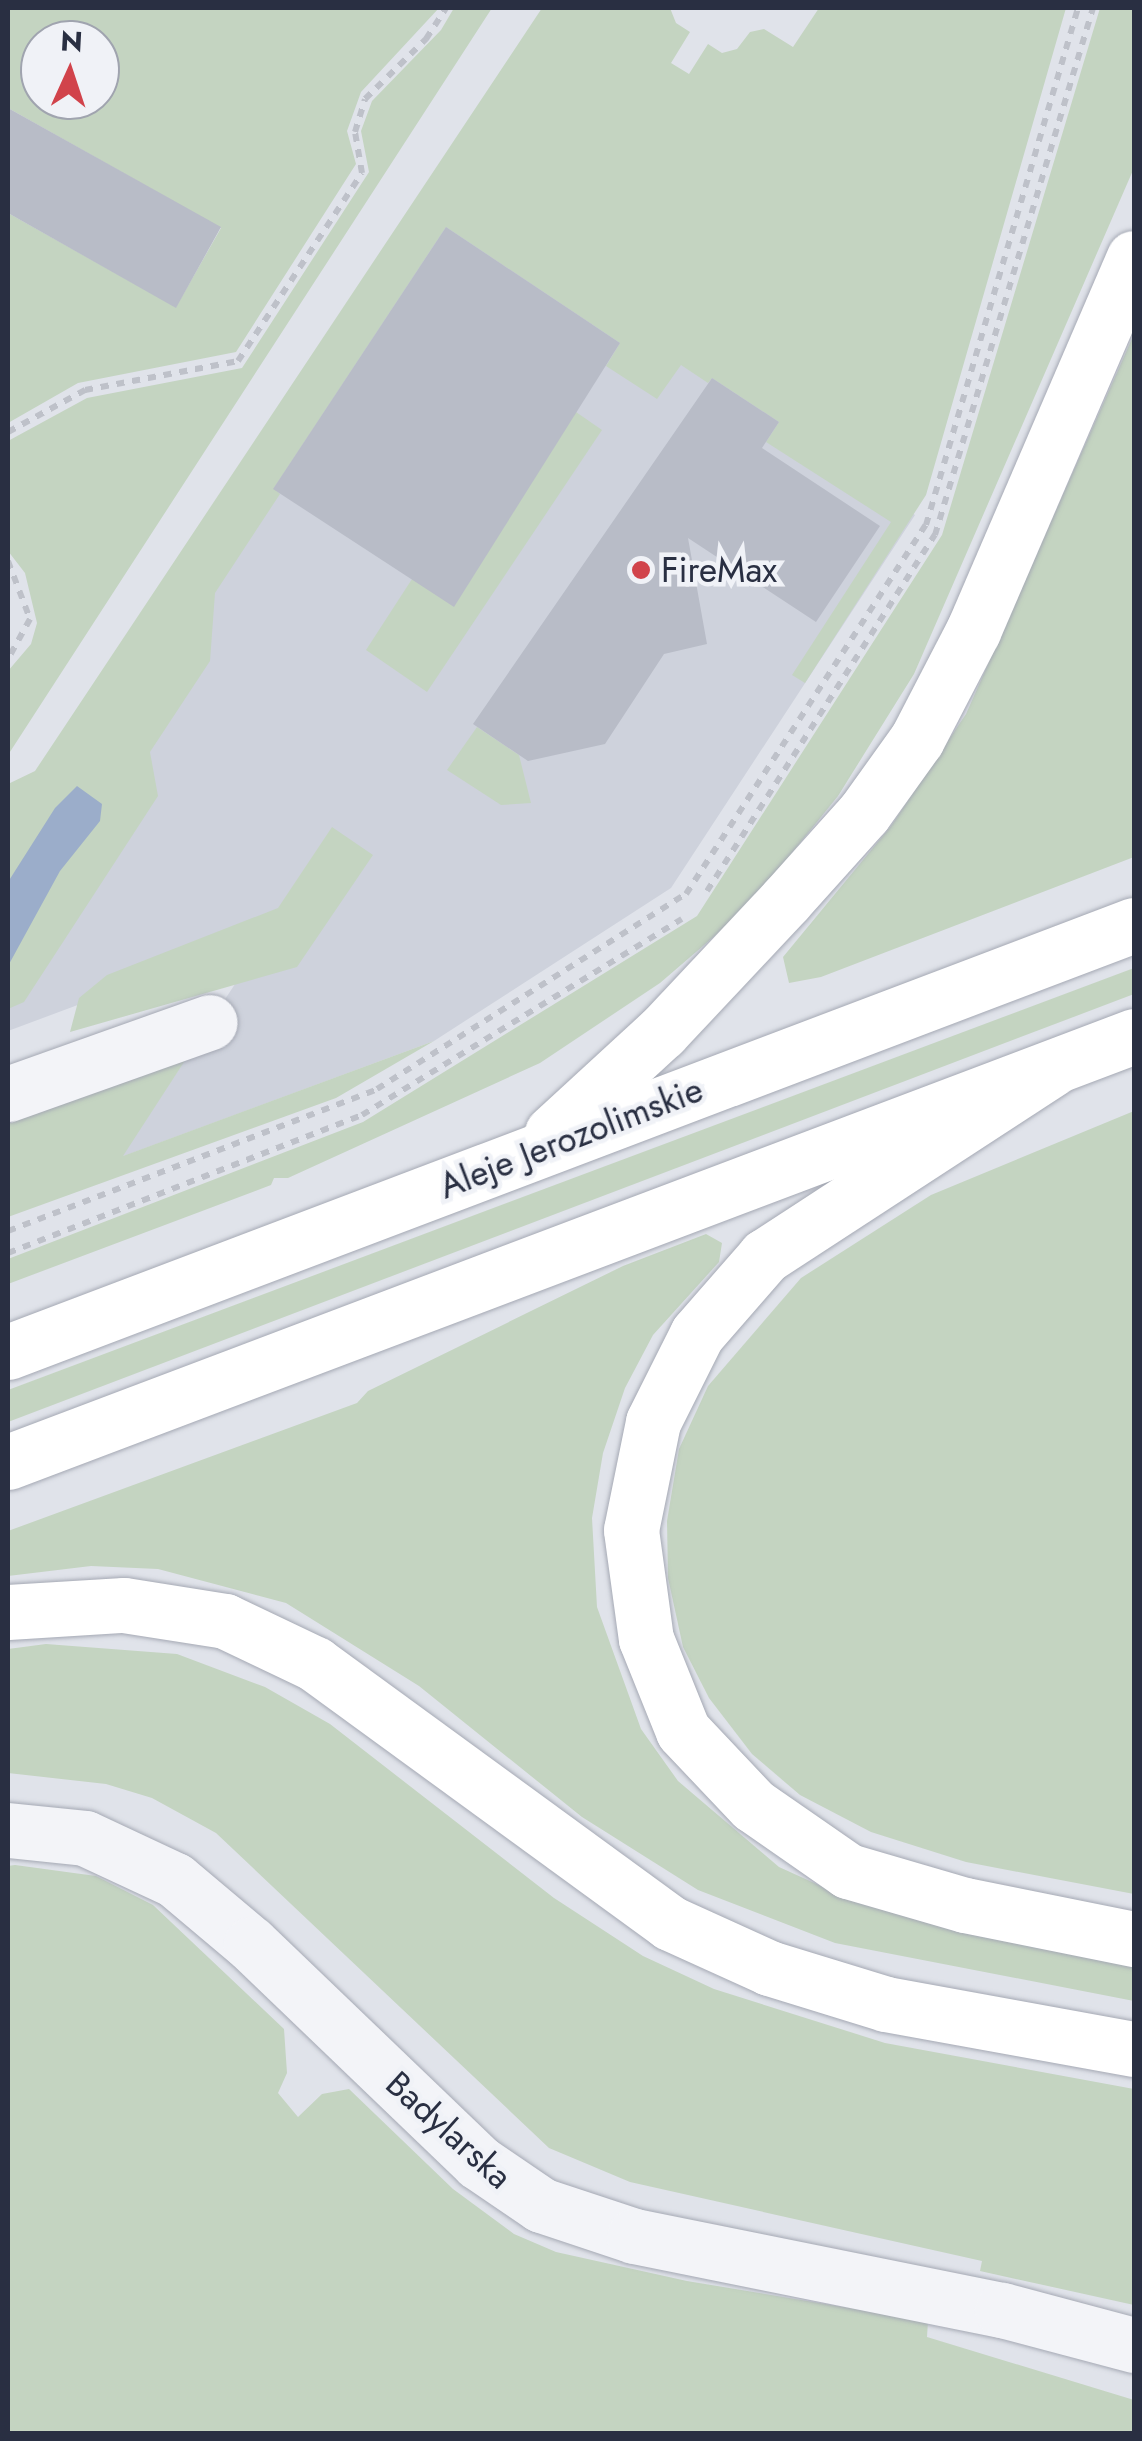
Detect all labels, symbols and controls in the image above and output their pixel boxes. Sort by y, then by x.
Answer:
north arrow [20,20,120,120]
text: N [59,20,84,63]
place label: FireMax [661,549,777,591]
marker: FireMax [630,559,652,581]
street label: Aleje Jerozolimskie [433,1068,709,1208]
street label: Badylarska [377,2063,521,2197]

